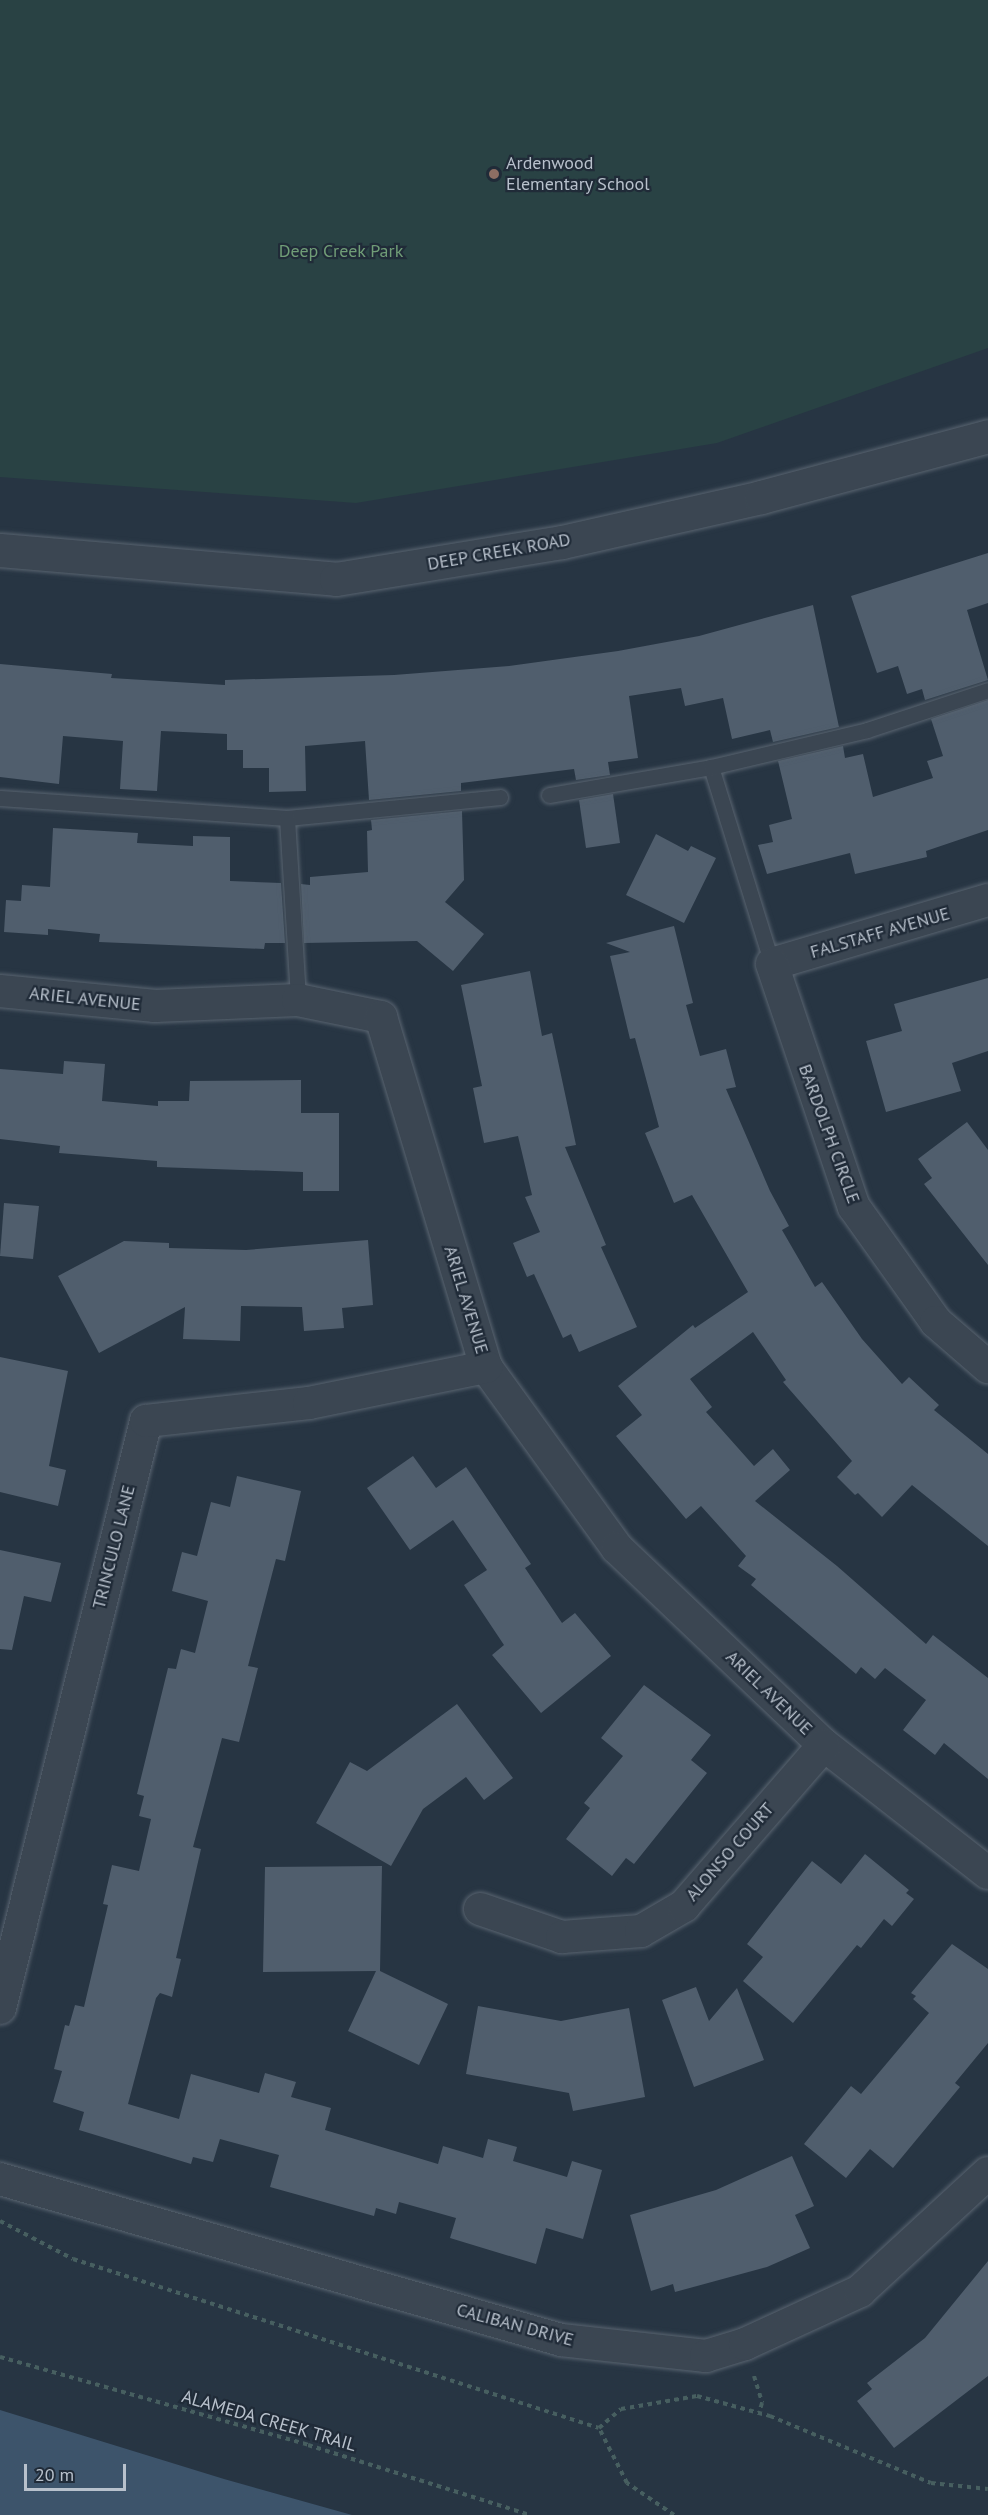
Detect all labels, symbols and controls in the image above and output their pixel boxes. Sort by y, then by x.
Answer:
place label: Ardenwood Elementary School [506,153,650,195]
marker: Ardenwood Elementary School [487,167,501,181]
park label: Deep Creek Park [278,240,404,262]
street label: DEEP CREEK ROAD [425,529,573,575]
street label: FALSTAFF AVENUE [808,903,952,963]
street label: ARIEL AVENUE [28,982,142,1016]
street label: BARDOLPH CIRCLE [794,1061,864,1207]
street label: ARIEL AVENUE [439,1243,493,1357]
street label: TRINCULO LANE [88,1483,140,1611]
street label: ARIEL AVENUE [721,1646,817,1740]
street label: ALONSO COURT [681,1798,779,1906]
street label: CALIBAN DRIVE [454,2299,576,2351]
street label: ALAMEDA CREEK TRAIL [178,2385,360,2457]
scale bar [27,2452,129,2490]
text: 20 m [35,2463,74,2486]

